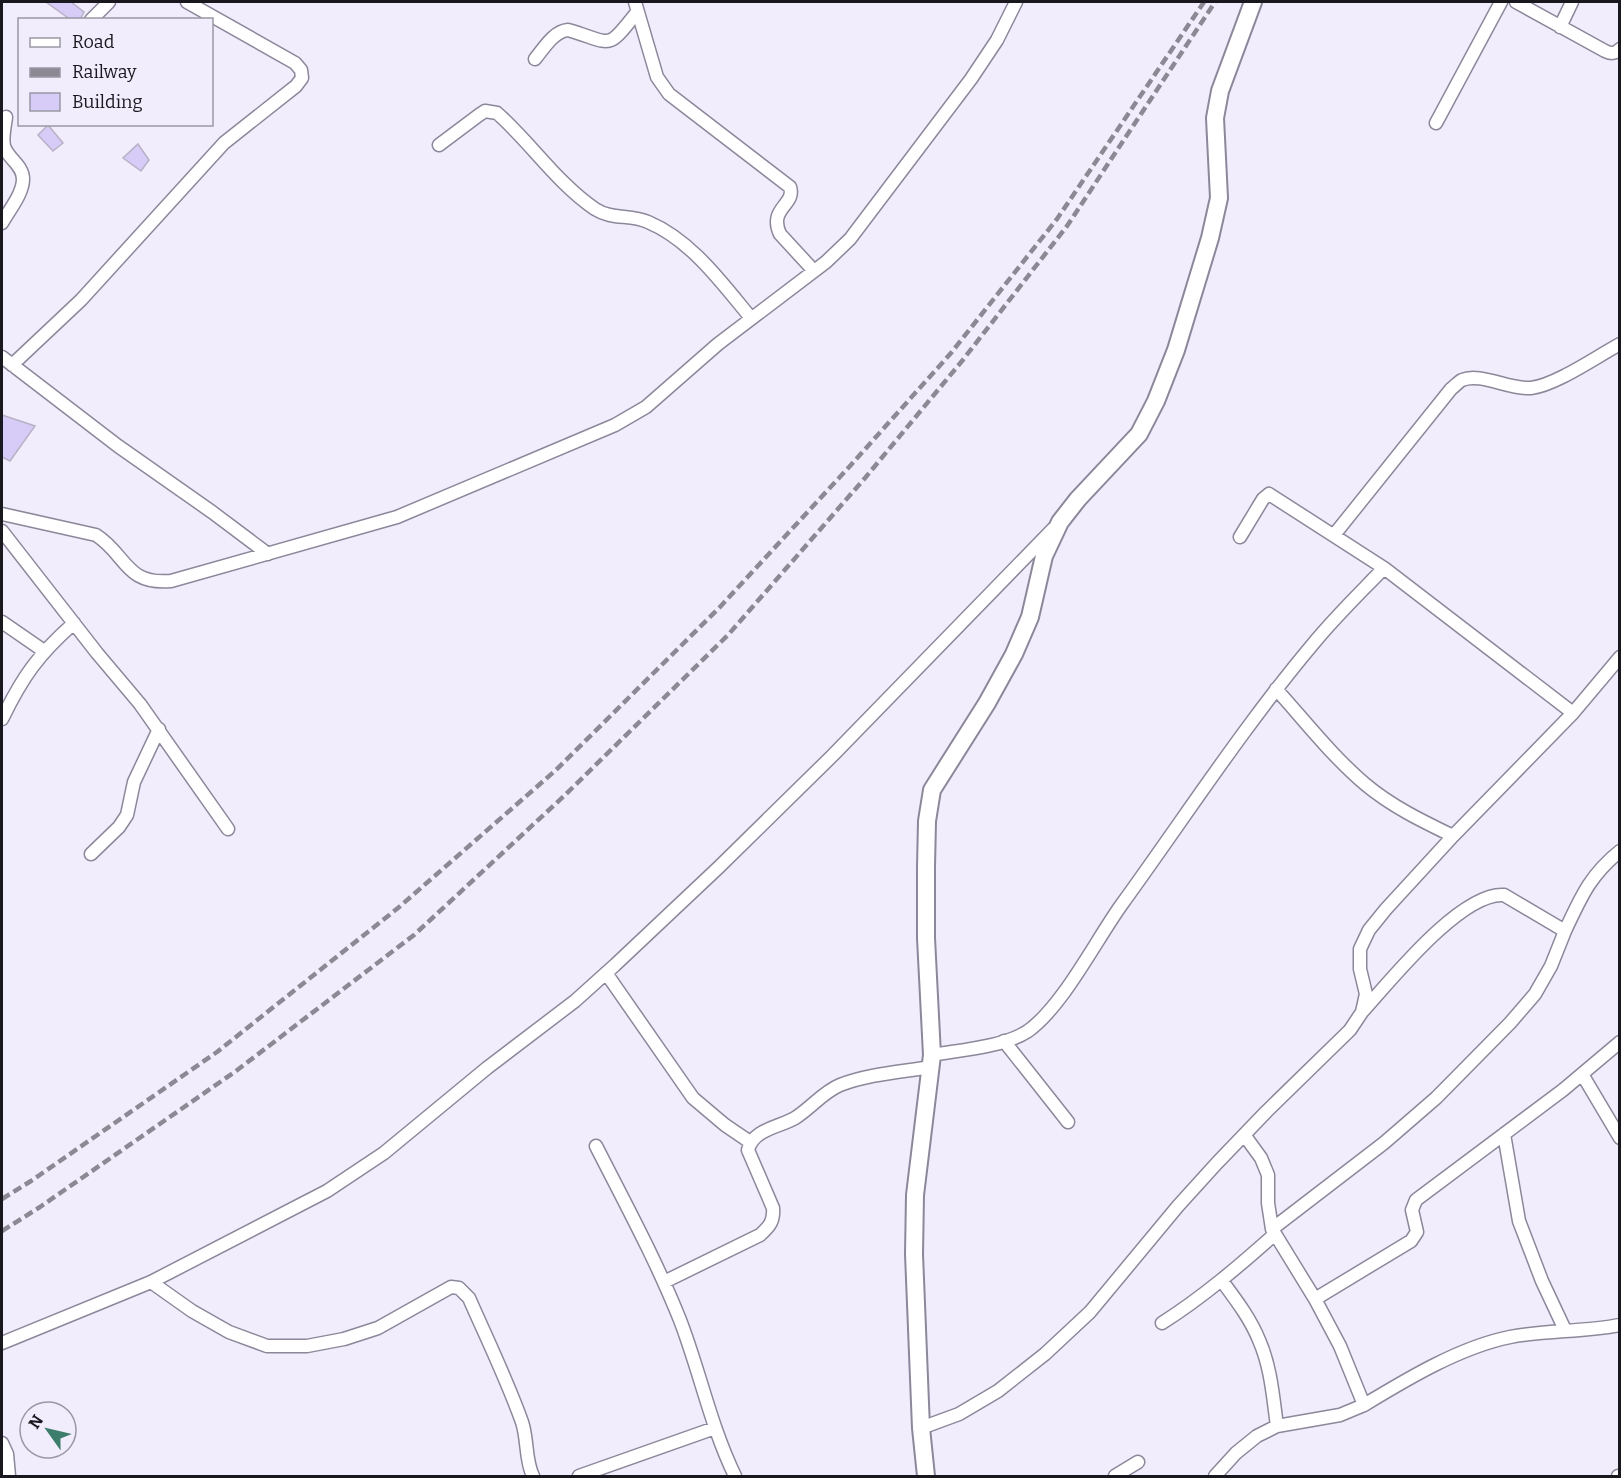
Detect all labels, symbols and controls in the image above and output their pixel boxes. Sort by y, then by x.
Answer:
legend [18,18,213,126]
text: Road [72,31,115,53]
text: Railway [72,61,137,83]
text: Building [72,91,143,113]
north arrow [18,1400,78,1460]
text: N [25,1411,47,1432]

